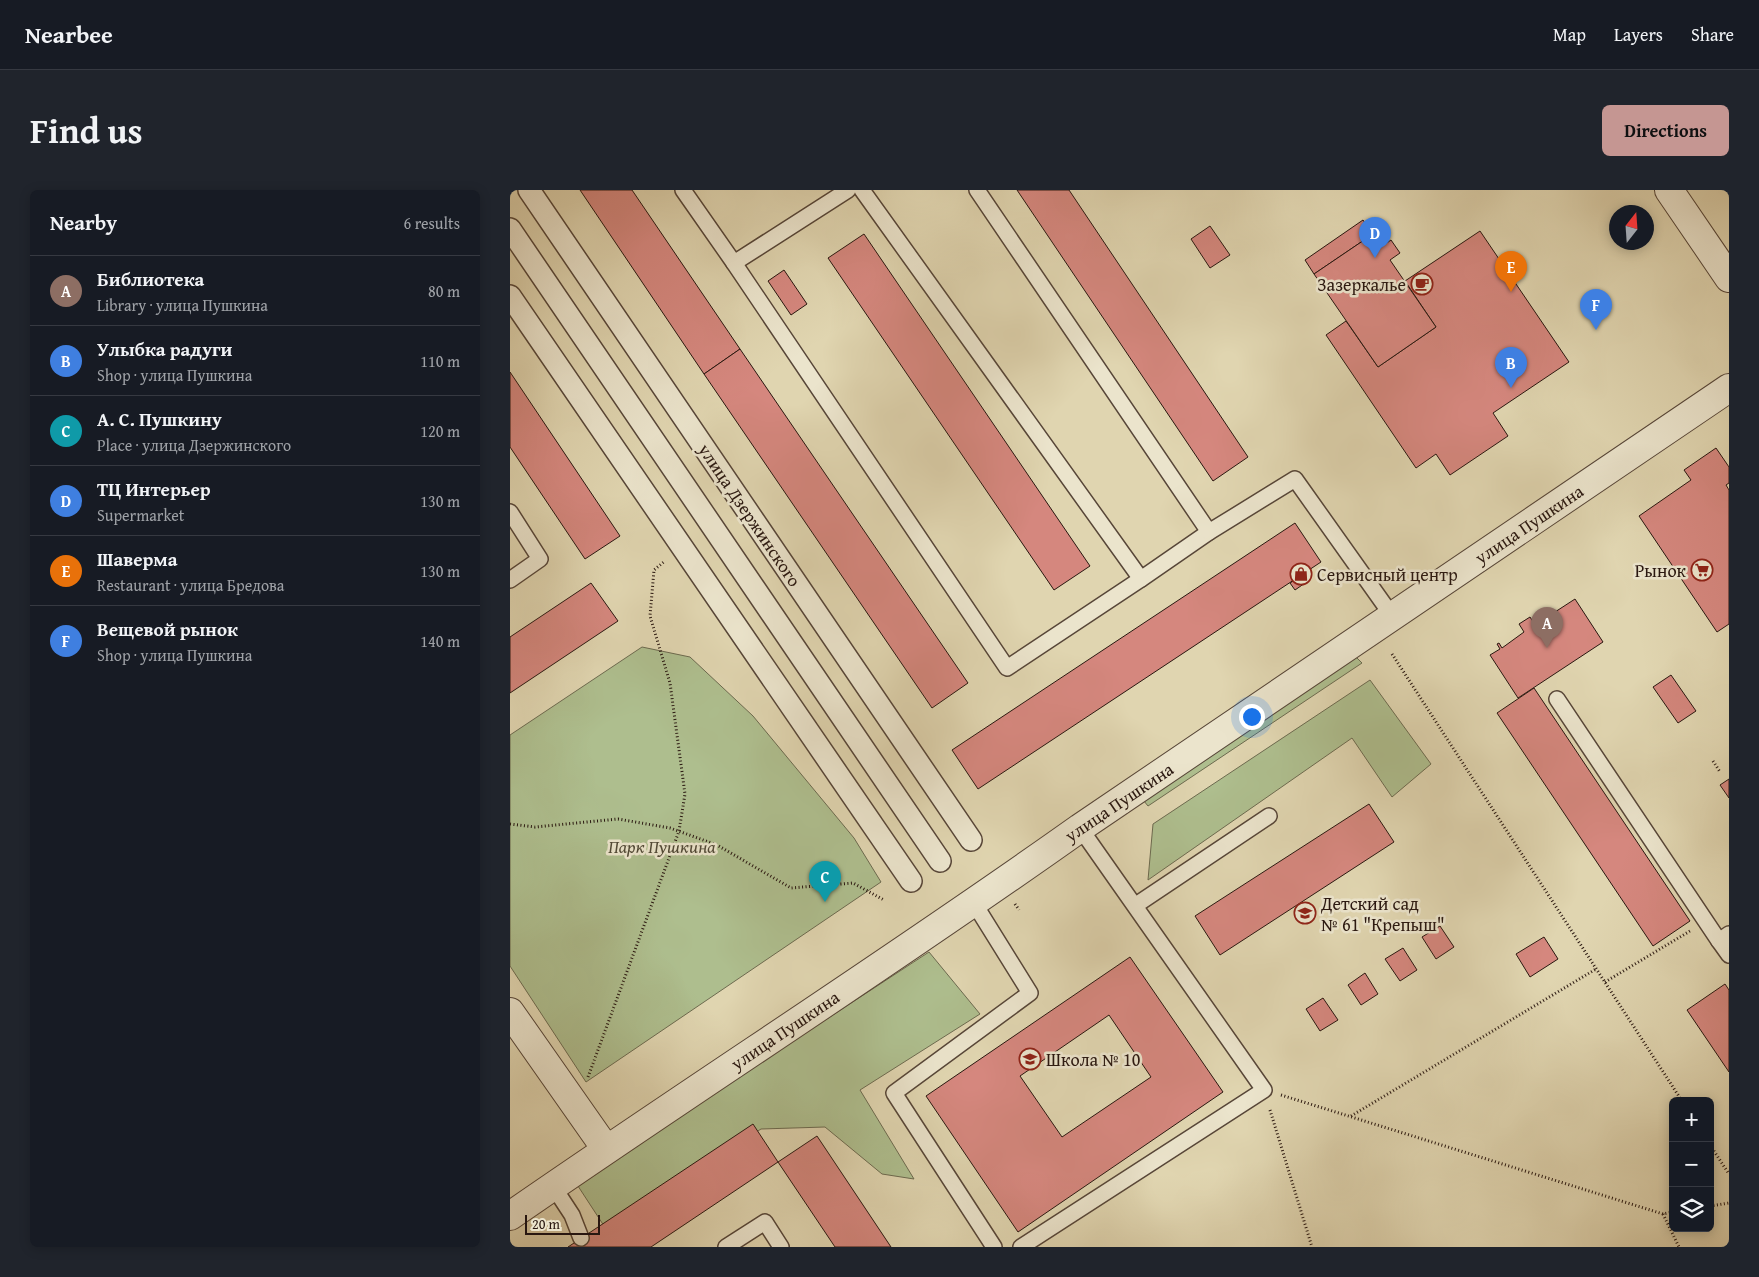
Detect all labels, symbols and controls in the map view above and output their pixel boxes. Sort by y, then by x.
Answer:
text: Nearbee [25,17,113,52]
text: Map [1553,21,1586,48]
text: Layers [1614,21,1663,48]
text: Share [1691,21,1734,48]
text: Find us [30,105,143,156]
button: Directions [1602,105,1729,156]
north arrow [1609,205,1654,250]
text: Nearby [50,207,117,238]
text: 6 results [403,211,460,235]
pin: D [1359,217,1391,258]
pin: E [1495,251,1527,292]
text: Библиотека [97,265,204,293]
place label: Зазеркалье [1317,271,1406,298]
cafe icon: Зазеркалье [1410,272,1434,296]
text: A [61,279,71,303]
text: 80 m [428,279,460,303]
pin: F [1580,289,1612,330]
text: Library · улица Пушкина [97,293,268,317]
text: Улыбка радуги [97,335,232,363]
pin: B [1495,347,1527,388]
text: B [61,349,71,373]
text: 110 m [420,349,460,373]
text: Shop · улица Пушкина [97,363,252,387]
text: А. С. Пушкину [97,405,222,433]
text: C [61,419,71,443]
text: 120 m [420,419,460,443]
text: Place · улица Дзержинского [97,433,291,457]
street label: улица Дзержинского [691,437,808,592]
text: ТЦ Интерьер [97,475,211,503]
street label: улица Пушкина [1468,477,1589,571]
text: D [61,489,71,513]
text: 130 m [420,489,460,513]
text: Supermarket [97,503,184,527]
text: Шаверма [97,545,177,573]
place label: Рынок [1635,557,1687,584]
supermarket icon: Рынок [1690,558,1714,582]
text: E [62,559,70,583]
text: 130 m [420,559,460,583]
place label: Сервисный центр [1317,561,1458,588]
shop icon: Сервисный центр [1289,562,1313,586]
text: Restaurant · улица Бредова [97,573,284,597]
pin: A [1531,607,1563,648]
text: Вещевой рынок [97,615,238,643]
text: F [62,629,70,653]
text: 140 m [420,629,460,653]
text: Shop · улица Пушкина [97,643,252,667]
your location [1239,704,1265,730]
street label: улица Пушкина [1058,755,1179,849]
park label: Парк Пушкина [608,833,716,860]
pin: C [809,861,841,902]
place label: Детский сад № 61 "Крепыш" [1320,890,1445,938]
school or university icon: Детский сад № 61 "Крепыш" [1293,901,1317,925]
street label: улица Пушкина [724,983,845,1077]
place label: Школа № 10 [1046,1046,1141,1073]
school or university icon: Школа № 10 [1018,1047,1042,1071]
map controls [1669,1097,1714,1232]
button: + [1669,1097,1714,1142]
button: − [1669,1142,1714,1187]
button: layers [1669,1187,1714,1232]
scale bar [525,1212,600,1235]
text: 20 m [532,1214,560,1234]

